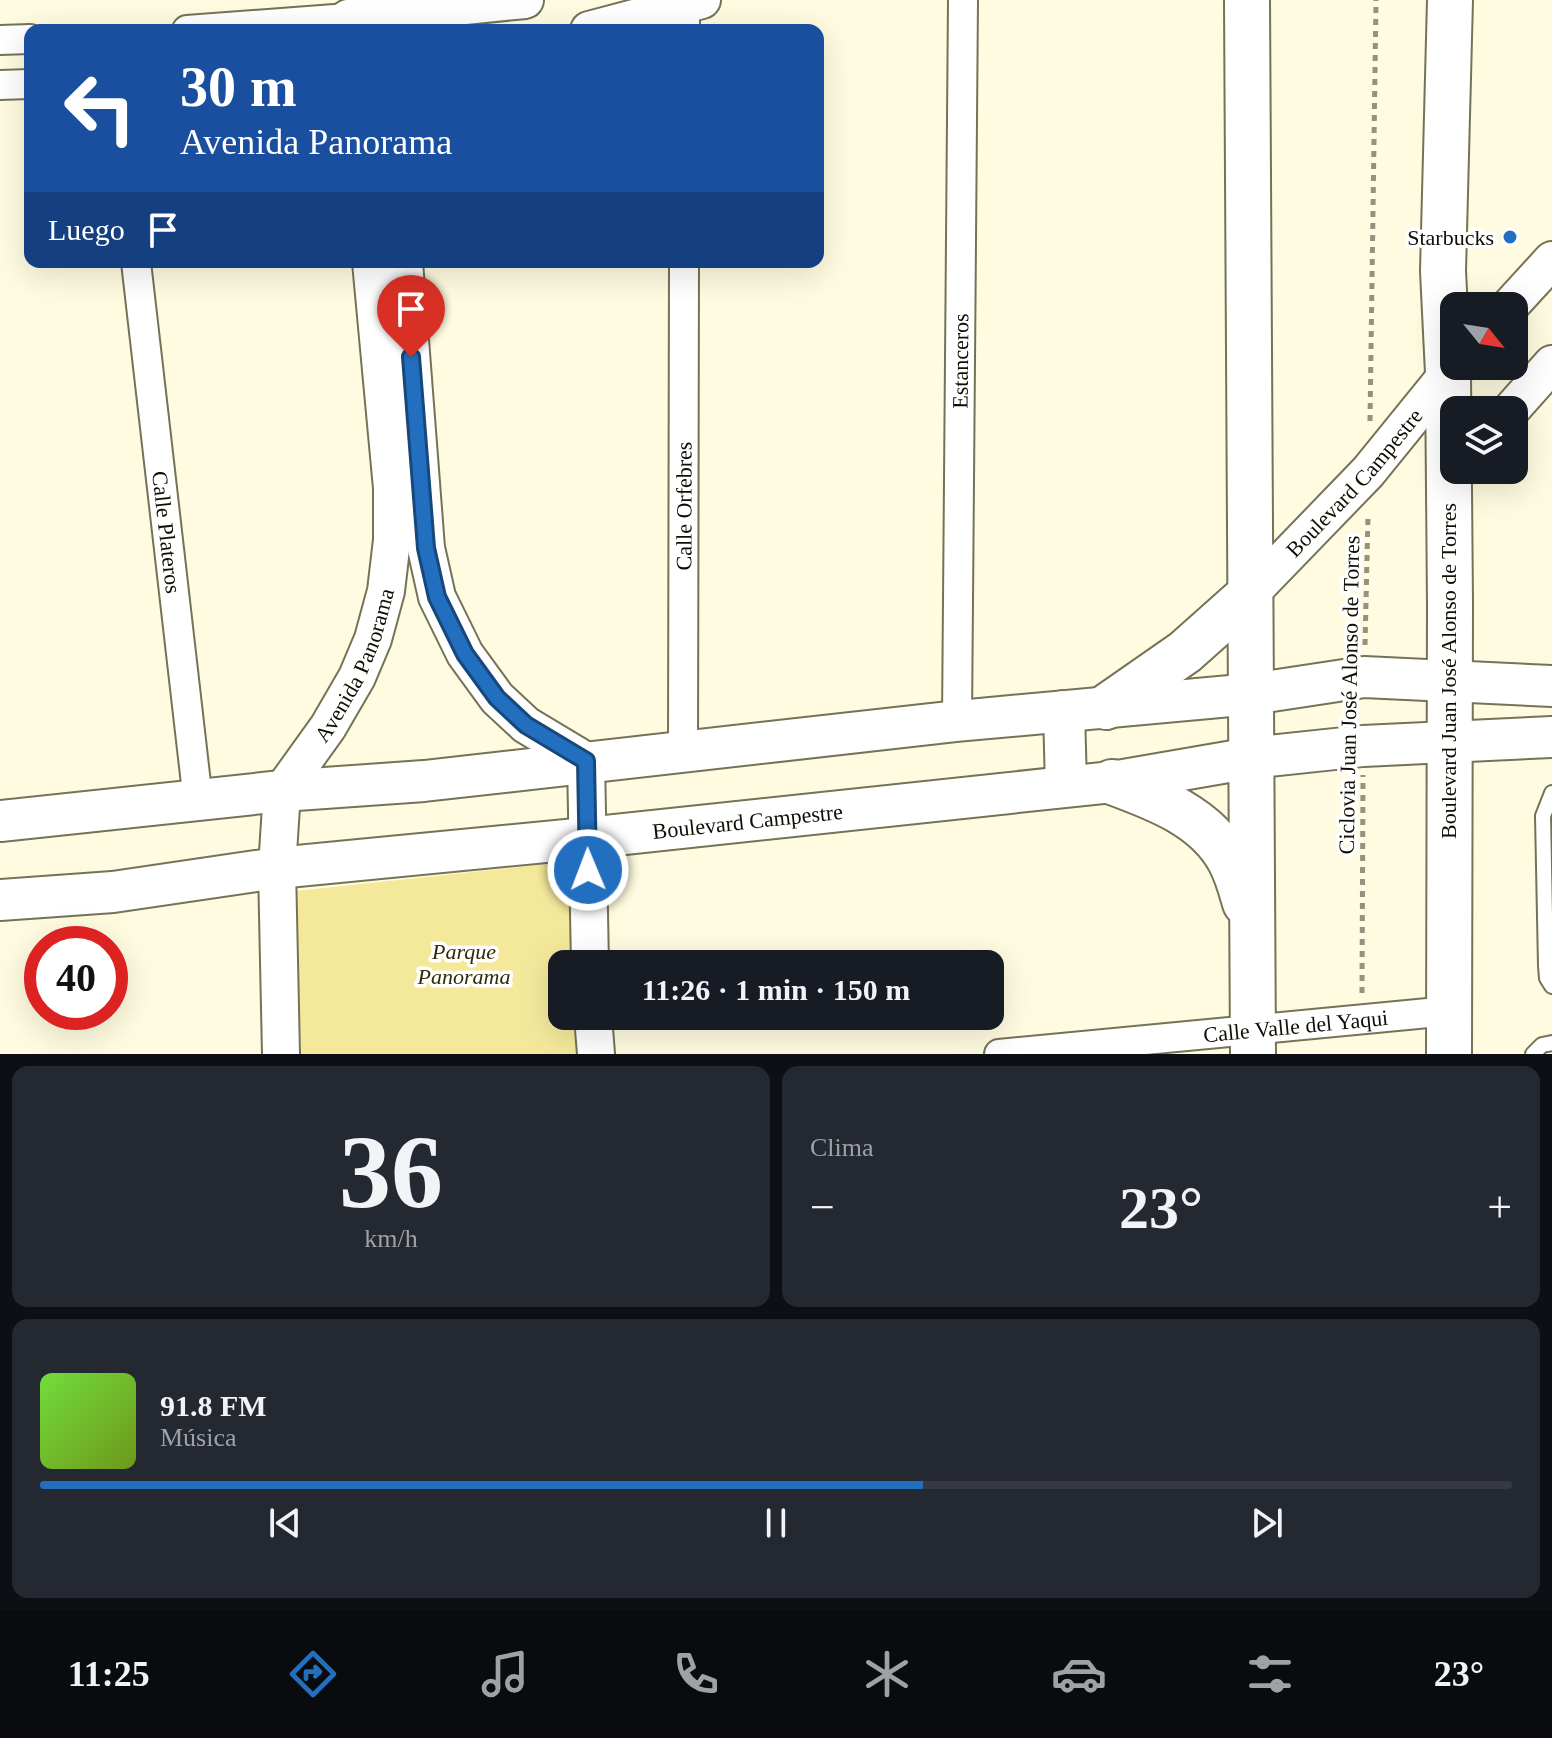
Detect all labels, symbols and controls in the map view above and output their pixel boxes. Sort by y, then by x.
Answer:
icon: left [48,56,152,160]
text: 30 m [180,56,297,118]
text: Avenida Panorama [180,122,452,162]
icon: arrive [141,208,185,252]
text: Luego [48,213,125,246]
place label: Starbucks [1407,225,1494,250]
marker: Starbucks [1501,228,1519,246]
pin [377,275,445,357]
icon: arrive [389,287,433,331]
north arrow [1440,292,1528,380]
map controls [1440,292,1528,484]
street label: Estanceros [947,313,973,409]
button: layers [1440,396,1528,484]
street label: Boulevard Campestre [1281,403,1427,562]
street label: Calle Orfebres [671,442,696,570]
street label: Calle Plateros [148,470,187,595]
street label: Boulevard Juan José Alonso de Torres [1436,503,1461,839]
street label: Ciclovia Juan José Alonso de Torres [1334,535,1364,855]
street label: Avenida Panorama [309,585,399,747]
street label: Boulevard Campestre [651,798,844,843]
position arrow [546,828,630,912]
speed limit sign: 40 [24,926,128,1030]
park label: Parque Panorama [417,939,510,989]
text: 11:26 · 1 min · 150 m [642,973,910,1006]
street label: Calle Valle del Yaqui [1202,1004,1389,1047]
text: 36 [339,1114,443,1229]
text: Clima [810,1133,874,1162]
text: 23° [1119,1175,1203,1241]
text: − [810,1183,835,1232]
text: + [1487,1183,1512,1232]
text: km/h [364,1224,418,1253]
text: 91.8 FM [160,1389,267,1422]
text: Música [160,1423,237,1452]
icon: previous [263,1501,307,1545]
icon: pause [754,1501,798,1545]
icon: next [1245,1501,1289,1545]
icon: directions [285,1646,341,1702]
icon: music [477,1646,533,1702]
icon: phone [668,1646,724,1702]
icon: climate [859,1646,915,1702]
icon: car [1051,1646,1107,1702]
icon: filters [1242,1646,1298,1702]
text: 11:25 [68,1654,150,1694]
text: 23° [1434,1654,1484,1694]

